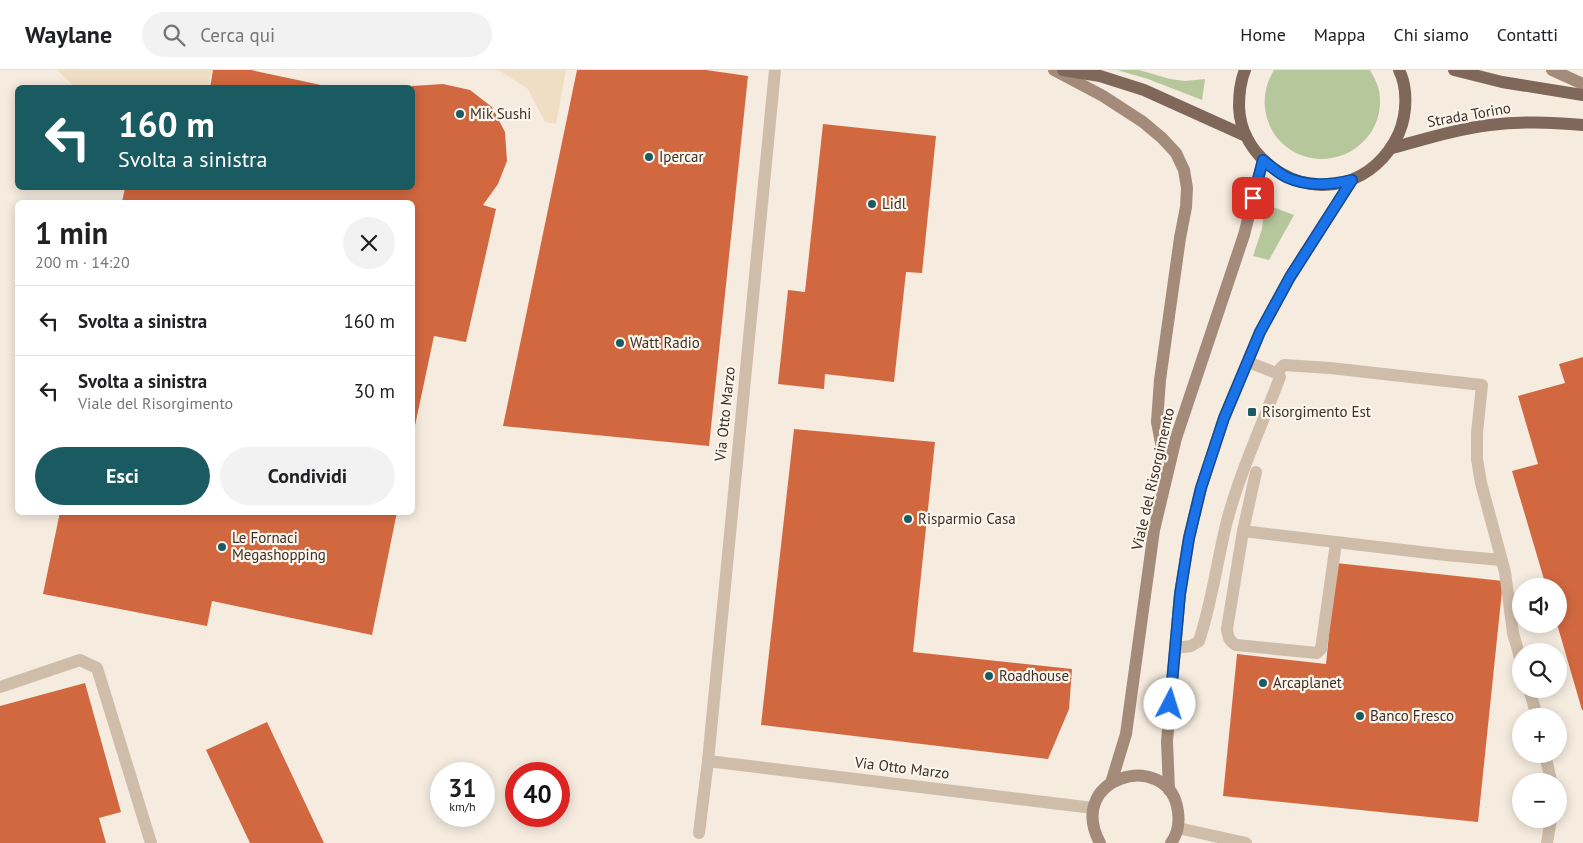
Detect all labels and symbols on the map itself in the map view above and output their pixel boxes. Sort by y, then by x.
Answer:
street label: Strada Torino [1426,98,1512,131]
place label: Mik Sushi [470,104,531,123]
marker: Mik Sushi [454,108,466,120]
place label: Ipercar [659,147,704,166]
marker: Ipercar [643,151,655,163]
pin [1232,177,1274,219]
place label: Lidl [882,194,907,213]
marker: Lidl [866,198,878,210]
place label: Watt Radio [630,333,700,352]
marker: Watt Radio [614,337,626,349]
street label: Via Otto Marzo [710,366,739,463]
place label: Risorgimento Est [1262,402,1371,421]
street label: Viale del Risorgimento [1127,406,1178,553]
marker: Risorgimento Est [1246,406,1258,418]
place label: Risparmio Casa [918,509,1016,528]
marker: Risparmio Casa [902,513,914,525]
place label: Le Fornaci Megashopping [232,528,326,564]
marker: Le Fornaci Megashopping [216,541,228,553]
place label: Roadhouse [999,666,1069,685]
marker: Roadhouse [983,670,995,682]
place label: Arcaplanet [1273,673,1342,692]
position arrow [1143,677,1195,729]
marker: Arcaplanet [1257,677,1269,689]
place label: Banco Fresco [1370,706,1454,725]
marker: Banco Fresco [1354,710,1366,722]
street label: Via Otto Marzo [853,752,950,783]
speed limit sign: 40 [505,762,570,827]

